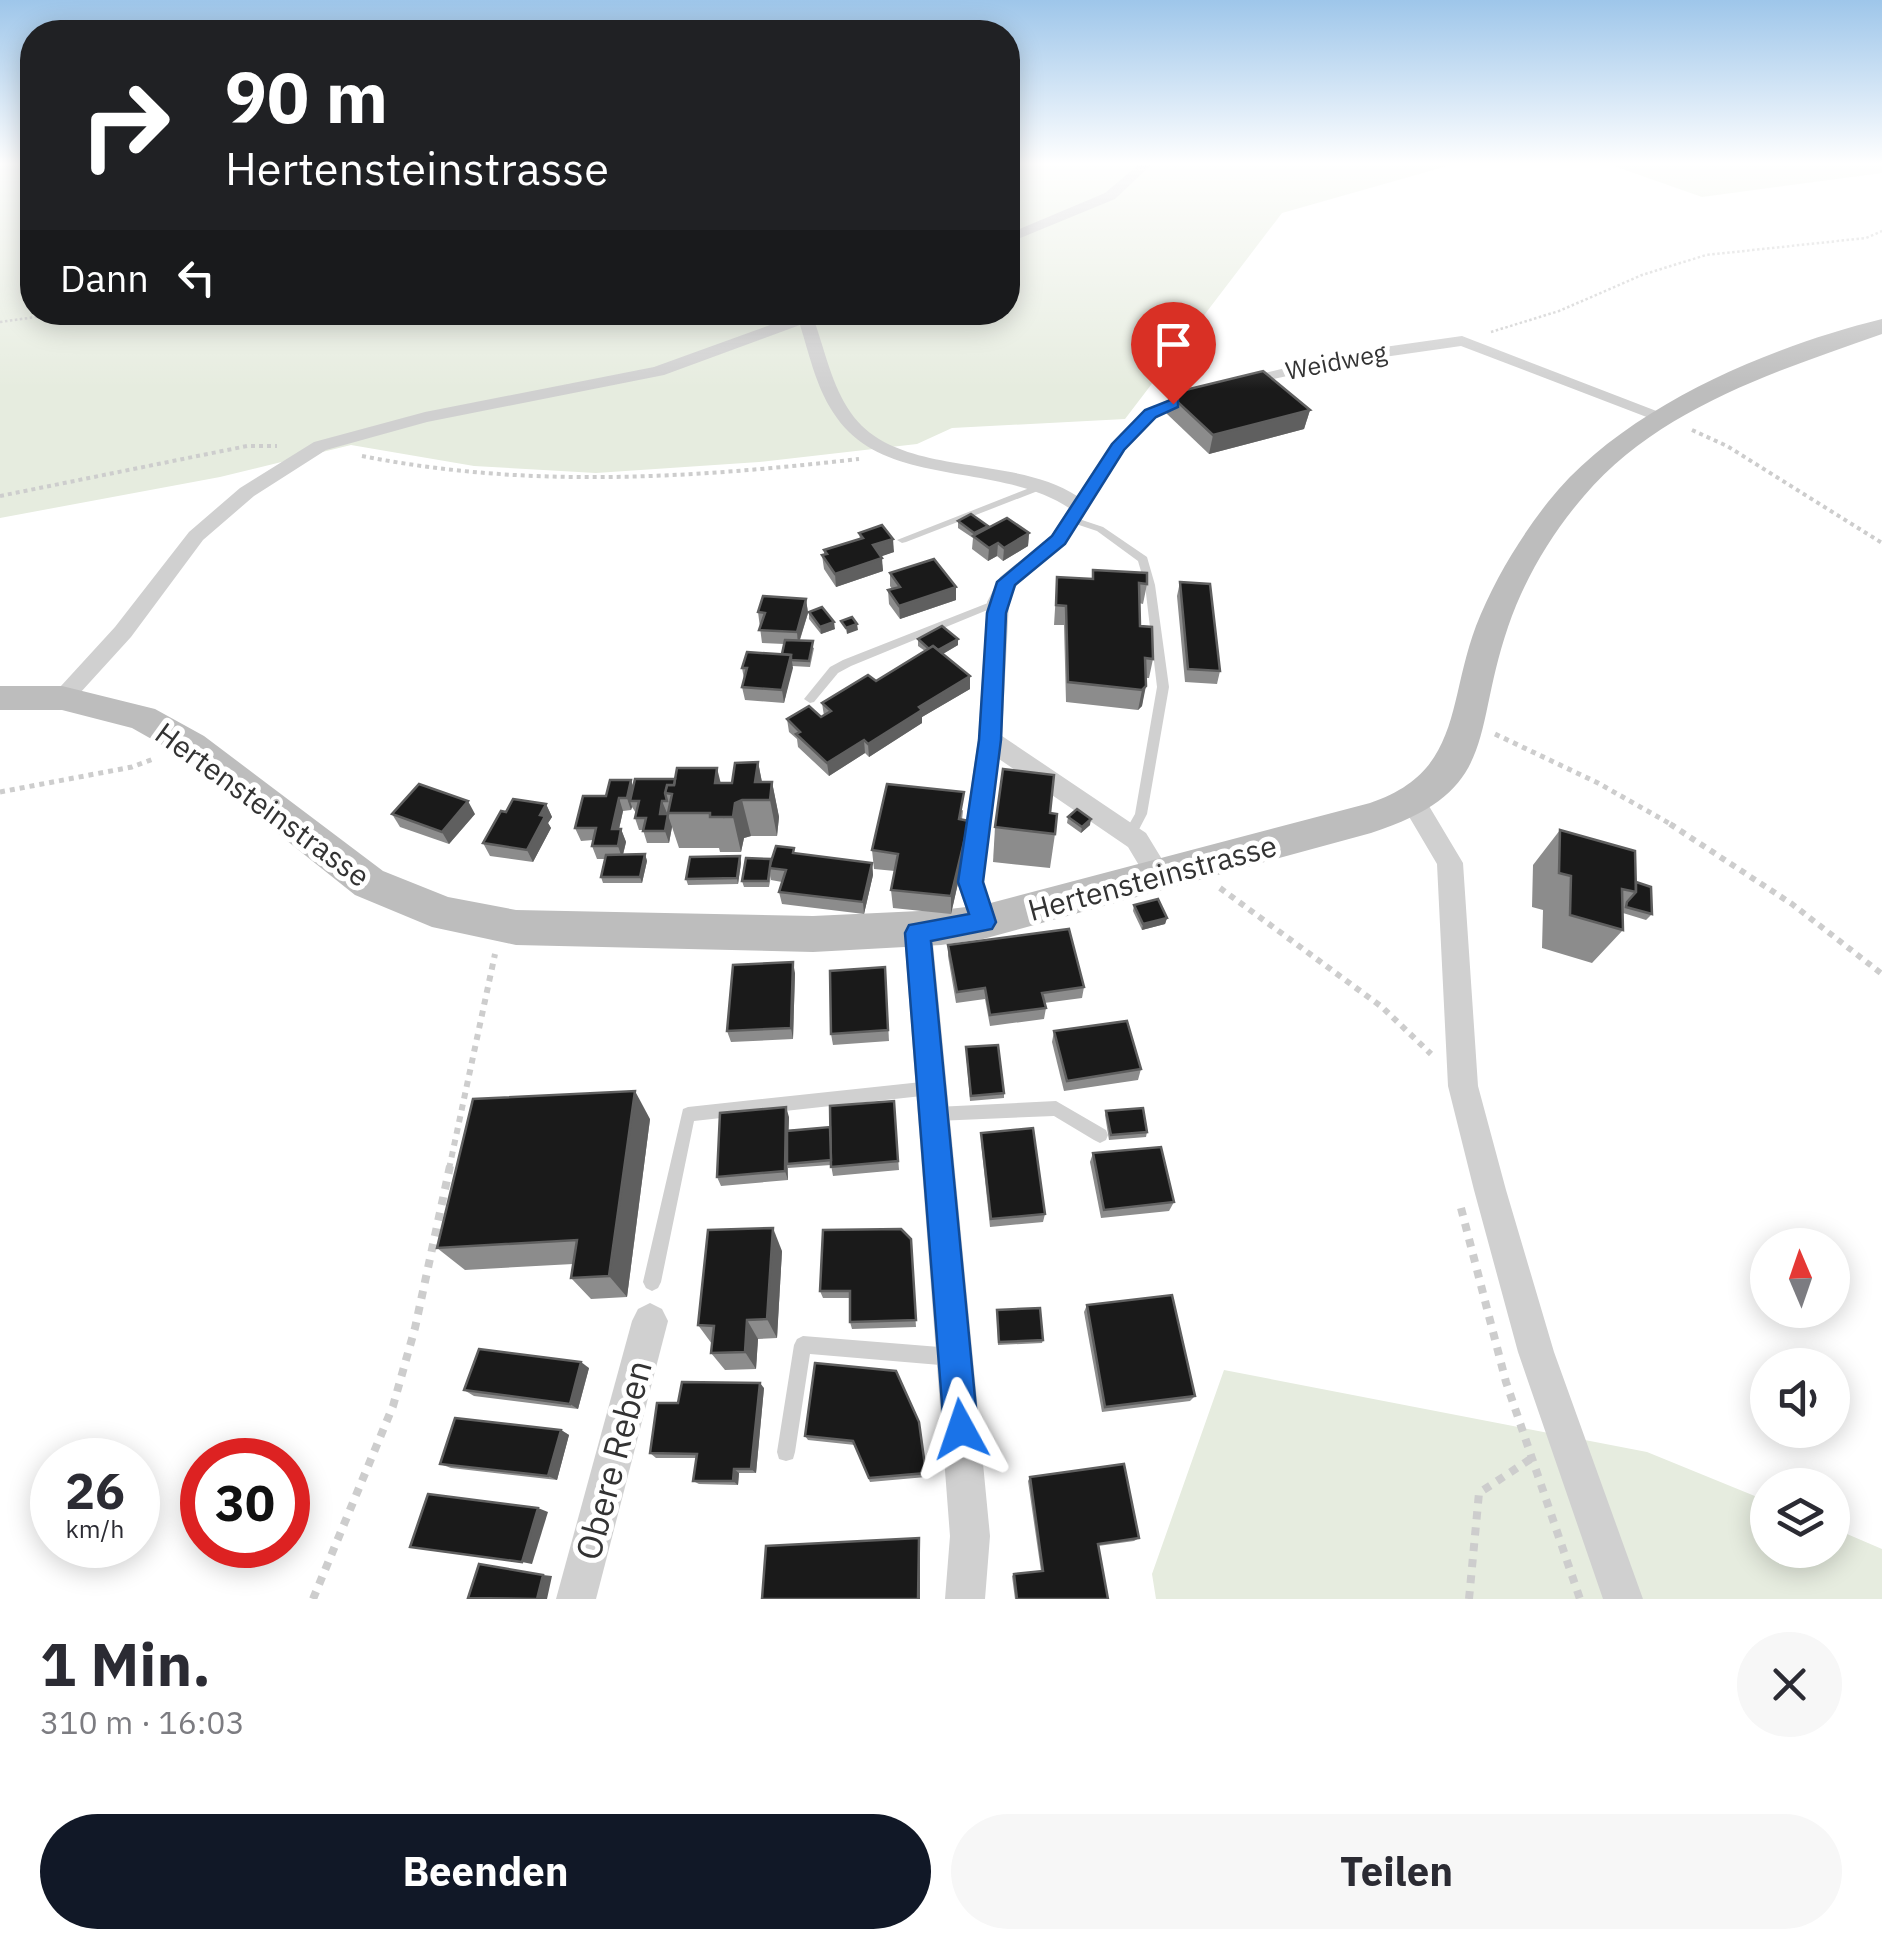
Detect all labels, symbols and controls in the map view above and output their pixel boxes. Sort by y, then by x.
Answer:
text: 90 m [225,51,388,142]
icon: right [60,60,190,190]
text: Hertensteinstrasse [225,139,609,197]
icon: left [169,250,224,305]
text: Dann [60,253,149,302]
pin [1131,302,1216,405]
icon: arrive [1146,317,1201,372]
street label: Weidweg [1283,335,1389,387]
street label: Hertensteinstrasse [148,713,378,895]
street label: Hertensteinstrasse [1023,825,1281,929]
north arrow [1750,1228,1850,1328]
map controls [1750,1228,1850,1568]
button: sound [1750,1348,1850,1448]
street label: Obere Reben [564,1355,662,1565]
position arrow [909,1377,1013,1481]
speed limit sign: 30 [180,1438,310,1568]
text: 26 [65,1458,125,1523]
button: layers [1750,1468,1850,1568]
text: km/h [66,1512,124,1545]
text: 1 Min. [40,1624,211,1703]
button: close [1737,1632,1842,1737]
text: 310 m · 16:03 [40,1701,245,1743]
button: Beenden [40,1814,931,1929]
button: Teilen [951,1814,1842,1929]

